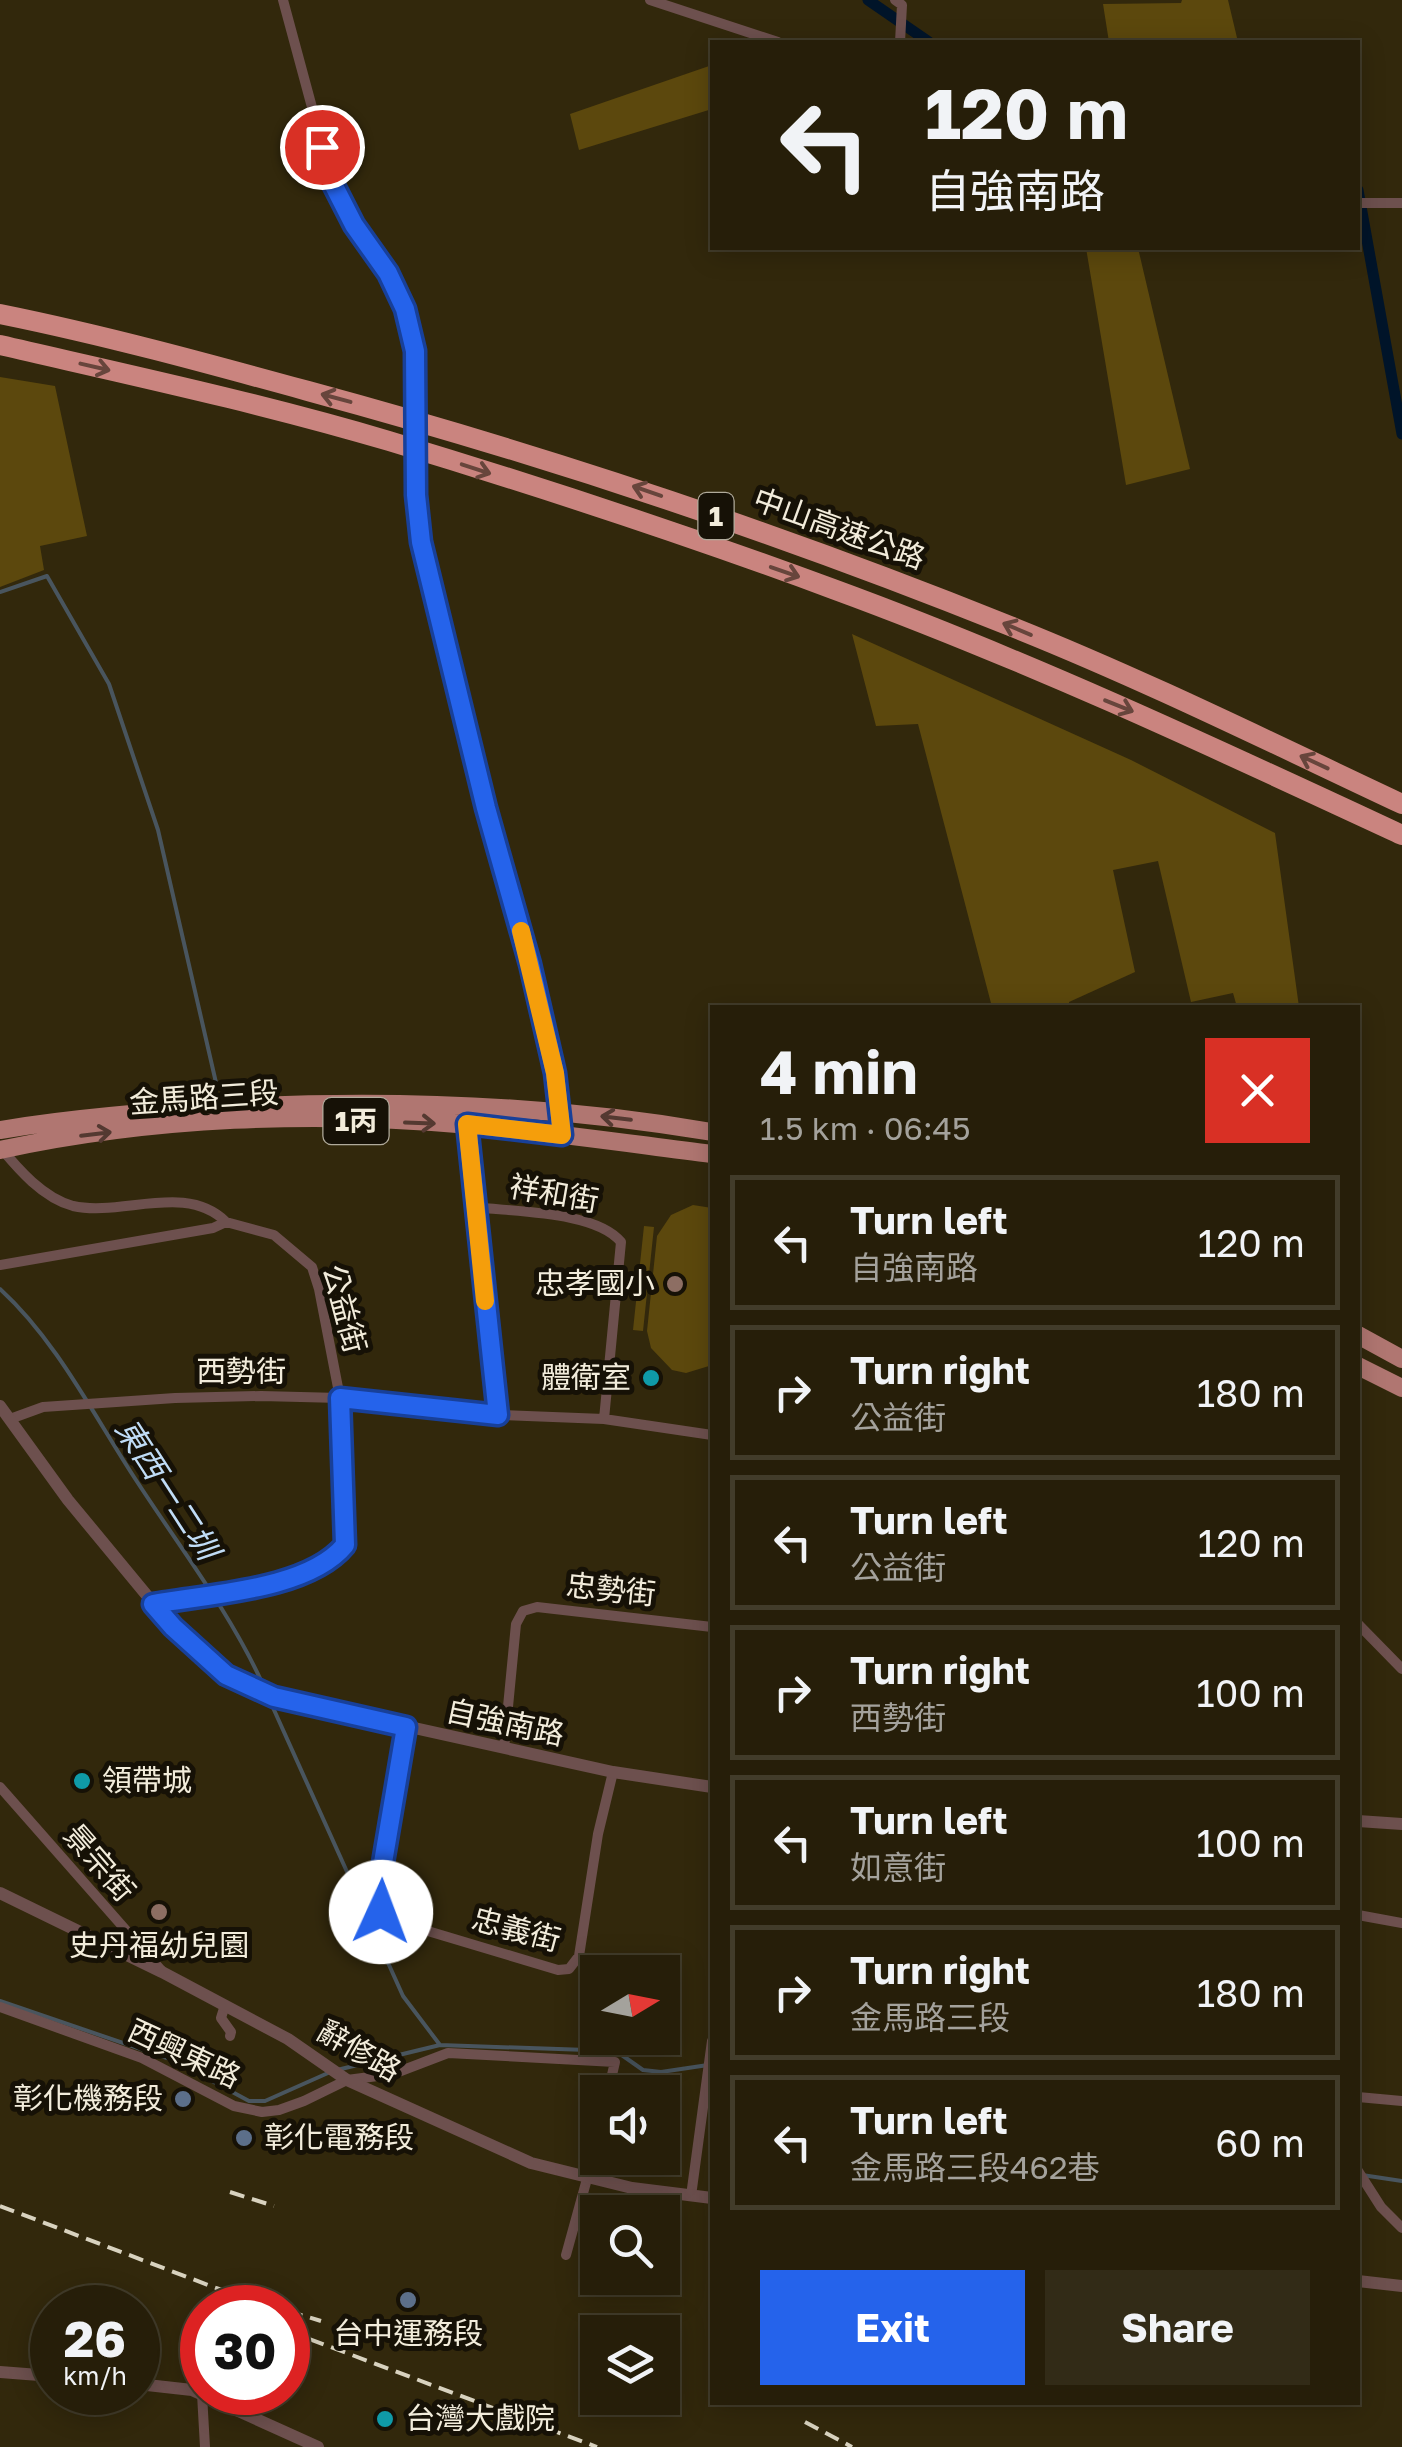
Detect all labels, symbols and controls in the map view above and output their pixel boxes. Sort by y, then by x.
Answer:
text: 120 m [925,70,1128,154]
icon: left [760,80,890,210]
pin [280,105,365,190]
icon: arrive [295,120,350,175]
text: 自強南路 [925,163,1105,217]
one-way arrow [78,359,110,377]
one-way arrow [321,388,352,407]
one-way arrow [460,461,492,479]
one-way arrow [632,480,664,498]
street label: 中山高速公路 [749,480,930,576]
road number: 1 [698,493,734,539]
one-way arrow [768,564,800,582]
one-way arrow [1002,619,1033,637]
one-way arrow [1103,698,1134,716]
one-way arrow [1300,752,1330,771]
text: 4 min [760,1035,918,1107]
button: close [1205,1038,1310,1143]
street label: 金馬路三段 [128,1074,280,1120]
road number: 1丙 [324,1098,388,1144]
one-way arrow [600,1108,633,1126]
text: 1.5 km · 06:45 [760,1109,971,1147]
one-way arrow [404,1113,436,1132]
one-way arrow [79,1124,112,1143]
street label: 祥和街 [507,1167,602,1219]
text: Turn left [850,1197,1008,1242]
icon: left [765,1215,820,1270]
text: 120 m [1198,1220,1305,1265]
text: 自強南路 [850,1248,978,1286]
street label: 公益街 [316,1261,374,1357]
place label: 忠孝國小 [535,1265,655,1301]
marker: 忠孝國小 [664,1273,686,1295]
text: Turn right [850,1347,1030,1392]
street label: 西勢街 [196,1353,286,1389]
place label: 體衛室 [541,1359,631,1395]
icon: right [765,1365,820,1420]
marker: 體衛室 [640,1367,662,1389]
text: 180 m [1197,1370,1305,1415]
text: 公益街 [850,1398,946,1436]
water label: 東西一二圳 [108,1411,230,1569]
text: Turn left [850,1497,1008,1542]
icon: left [765,1515,820,1570]
text: 120 m [1198,1520,1305,1565]
text: 公益街 [850,1548,946,1586]
street label: 忠勢街 [564,1566,658,1612]
text: Turn right [850,1647,1030,1692]
icon: right [765,1665,820,1720]
text: 100 m [1196,1670,1305,1715]
street label: 自強南路 [443,1692,568,1752]
text: 西勢街 [850,1698,946,1736]
place label: 領帶城 [102,1762,192,1798]
marker: 領帶城 [71,1770,93,1792]
text: Turn left [850,1797,1008,1842]
icon: left [765,1815,820,1870]
street label: 景宗街 [57,1817,143,1908]
text: 100 m [1196,1820,1305,1865]
text: 如意街 [850,1848,946,1886]
position arrow [329,1860,433,1964]
street label: 忠義街 [468,1900,564,1958]
marker: 史丹福幼兒園 [148,1901,170,1923]
place label: 史丹福幼兒園 [69,1927,249,1963]
text: Turn right [850,1947,1030,1992]
north arrow [580,1955,680,2055]
map controls [580,1955,680,2415]
icon: right [765,1965,820,2020]
text: 180 m [1197,1970,1305,2015]
text: 金馬路三段 [850,1998,1010,2036]
street label: 西興東路 [122,2011,246,2095]
street label: 辭修路 [312,2012,407,2088]
button: sound [580,2075,680,2175]
place label: 彰化機務段 [13,2080,163,2116]
marker: 彰化機務段 [172,2088,194,2110]
text: Turn left [850,2097,1008,2142]
icon: left [765,2115,820,2170]
place label: 彰化電務段 [264,2119,414,2155]
text: 60 m [1215,2120,1305,2165]
marker: 彰化電務段 [233,2127,255,2149]
text: 金馬路三段462巷 [850,2148,1099,2186]
button: search [580,2195,680,2295]
button: Exit [760,2270,1025,2385]
button: Share [1045,2270,1310,2385]
speed limit sign: 30 [180,2285,310,2415]
marker: 台中運務段 [397,2289,419,2311]
text: 26 [64,2308,126,2368]
place label: 台中運務段 [333,2315,483,2351]
button: layers [580,2315,680,2415]
text: km/h [63,2360,127,2391]
place label: 台灣大戲院 [405,2400,555,2436]
marker: 台灣大戲院 [374,2408,396,2430]

